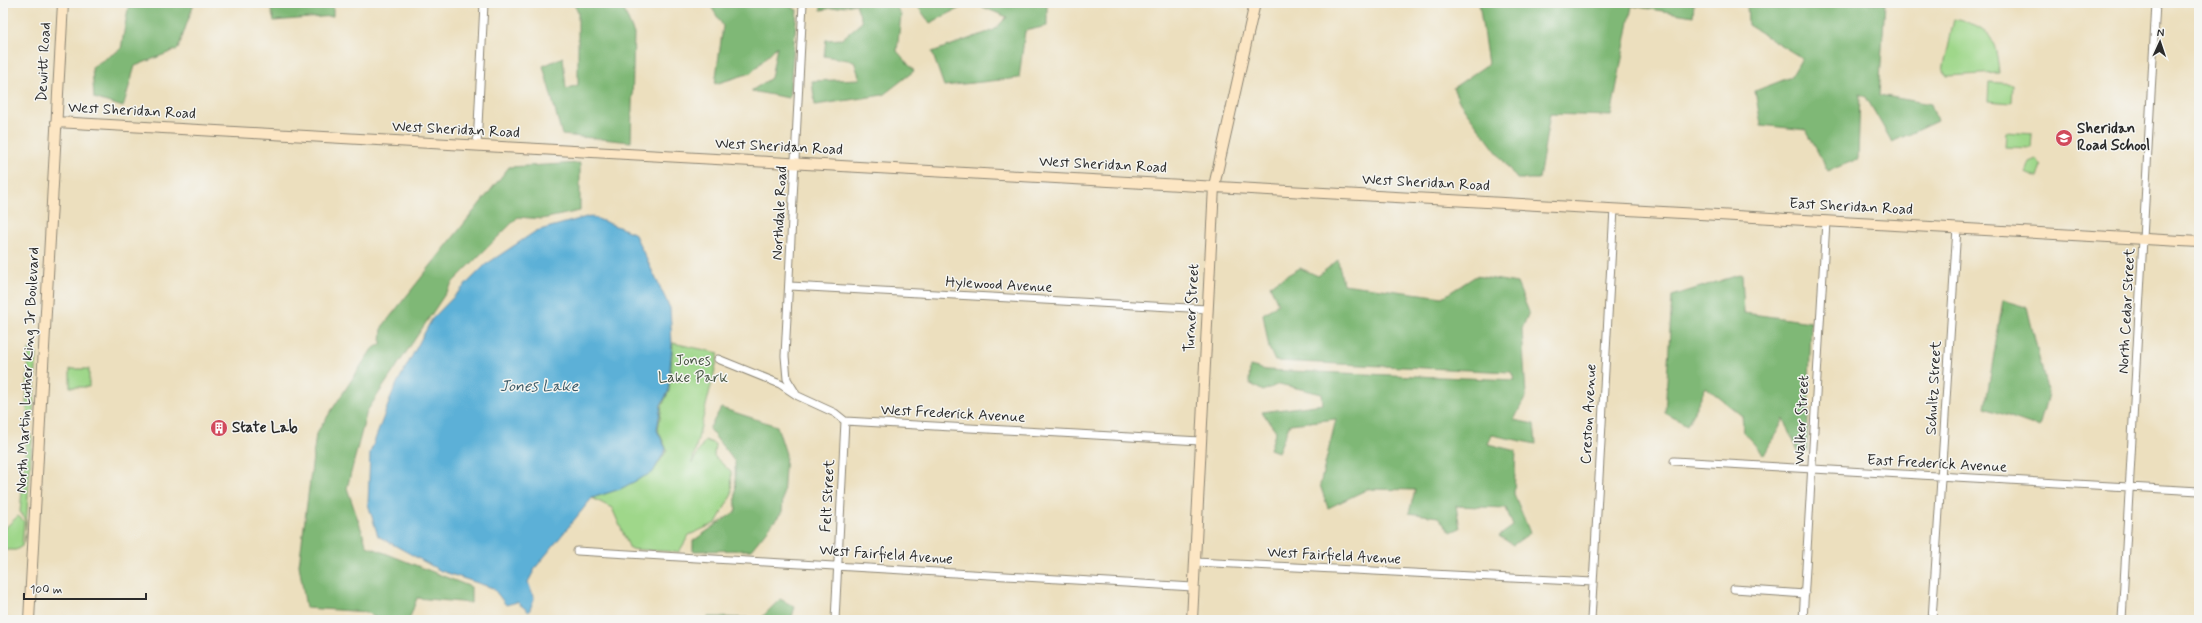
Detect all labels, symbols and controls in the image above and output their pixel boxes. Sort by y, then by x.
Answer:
street label: Dewitt Road [32,22,56,102]
north arrow [2140,22,2180,62]
text: N [2156,26,2164,40]
street label: West Sheridan Road [68,98,197,124]
street label: West Sheridan Road [392,117,521,143]
place label: Sheridan Road School [2077,119,2150,156]
school or university icon: Sheridan Road School [2054,128,2074,148]
street label: West Sheridan Road [715,134,844,160]
street label: West Sheridan Road [1039,152,1168,178]
street label: Northdale Road [768,165,792,261]
street label: West Sheridan Road [1362,170,1491,196]
street label: East Sheridan Road [1789,194,1913,220]
street label: North Martin Luther King Jr Boulevard [12,246,44,494]
street label: North Cedar Street [2114,247,2140,374]
street label: Turner Street [1180,263,1204,353]
street label: Hylewood Avenue [945,272,1053,298]
street label: Schultz Street [1922,340,1946,435]
park label: Jones Lake Park [658,351,728,388]
street label: Creston Avenue [1576,363,1602,465]
street label: Walker Street [1790,374,1814,465]
water label: Jones Lake [500,376,579,397]
street label: West Frederick Avenue [880,400,1026,428]
building icon: State Lab [209,418,229,438]
place label: State Lab [232,418,298,438]
street label: East Frederick Avenue [1866,450,2008,478]
street label: Felt Street [816,459,840,533]
street label: West Fairfield Avenue [819,540,954,570]
street label: West Fairfield Avenue [1267,543,1402,570]
scale bar [24,575,146,601]
text: 100 m [30,582,62,598]

